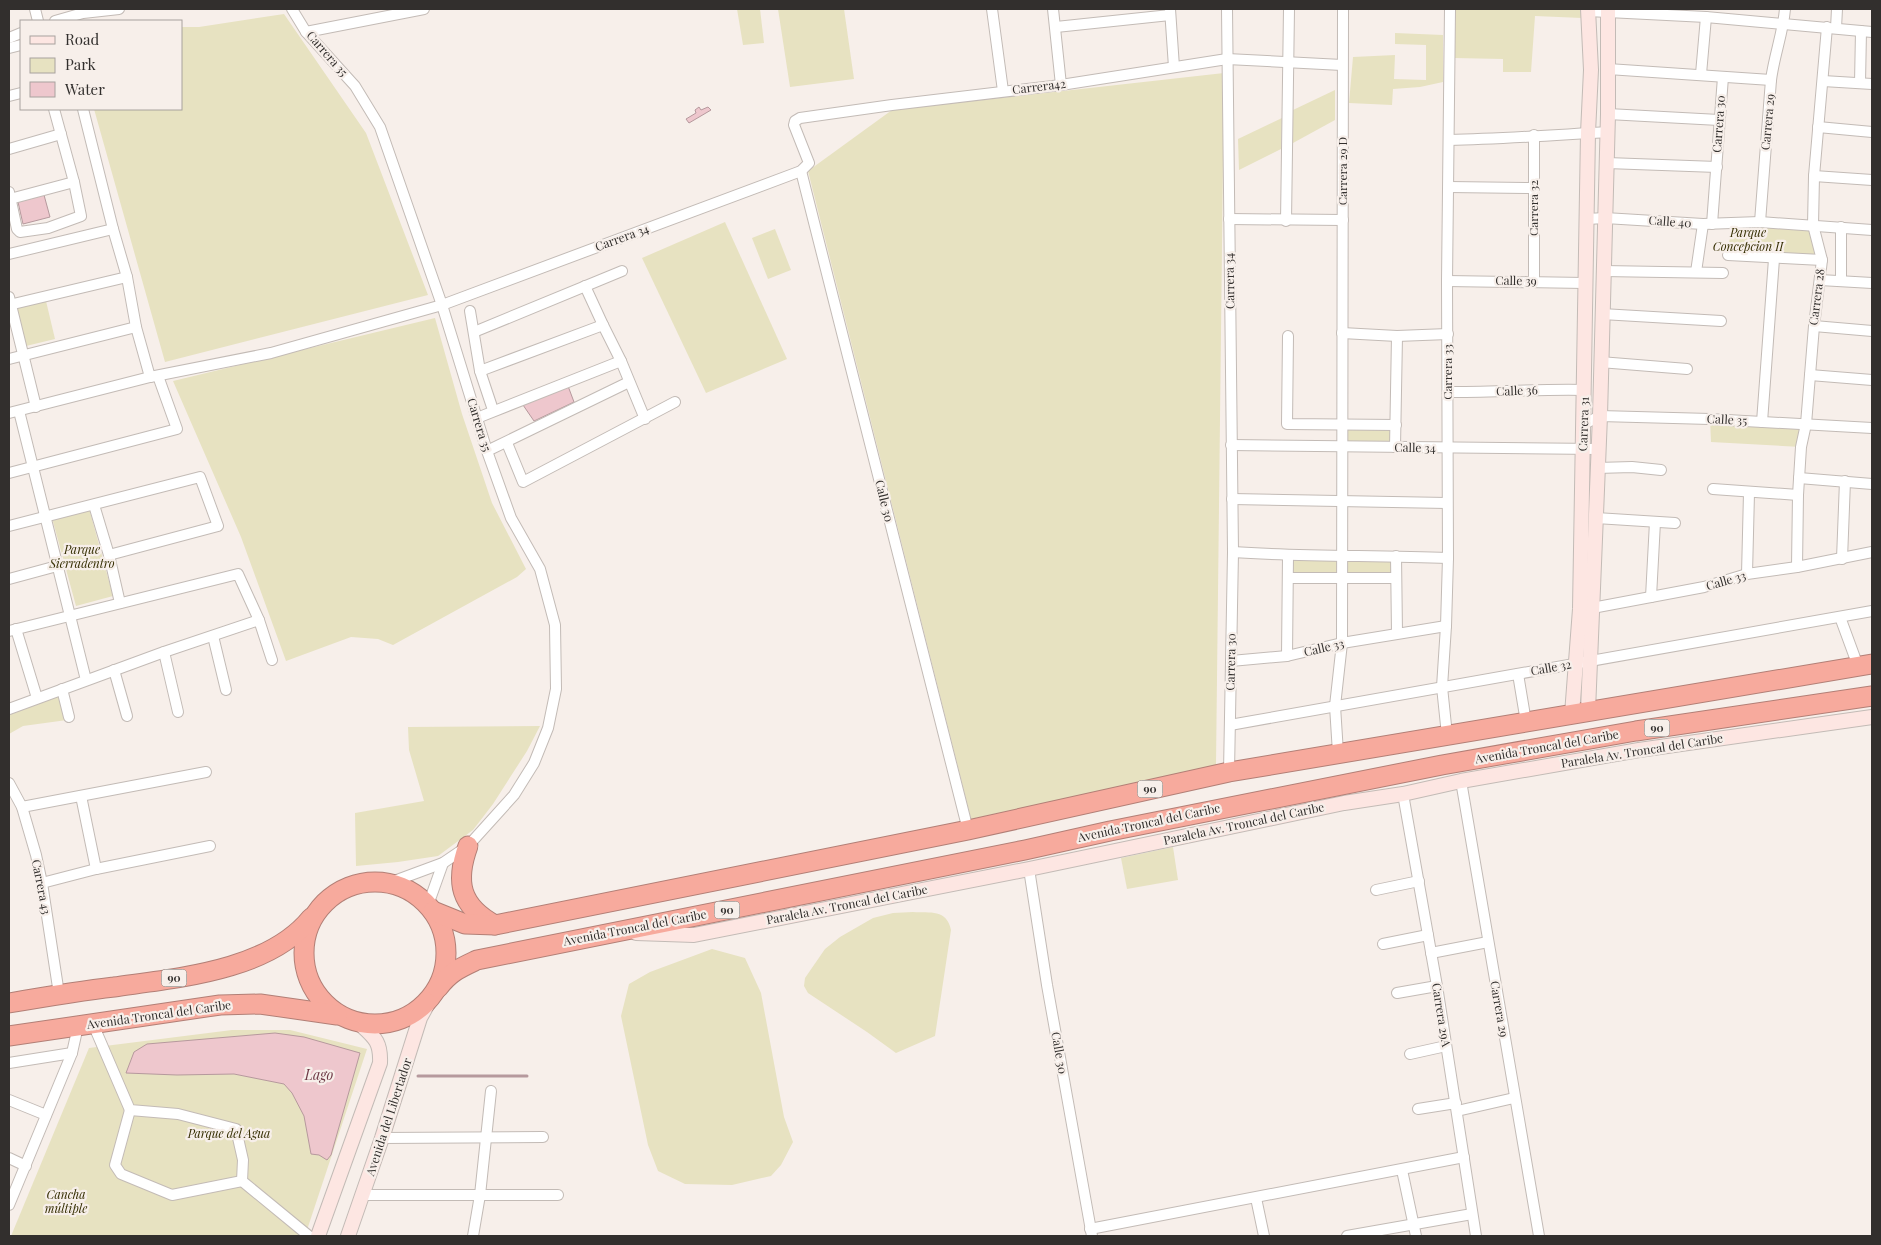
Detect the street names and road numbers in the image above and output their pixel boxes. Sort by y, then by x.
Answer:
street label: Carrera 35 [304,27,352,79]
street label: Carrera42 [1011,75,1067,97]
street label: Carrera 29 [1757,93,1777,151]
street label: Carrera 30 [1708,95,1728,153]
street label: Carrera 29 D [1334,136,1350,205]
street label: Carrera 32 [1525,180,1541,236]
street label: Calle 40 [1648,212,1692,230]
street label: Carrera 34 [592,220,651,254]
street label: Carrera 34 [1221,253,1237,309]
street label: Carrera 28 [1805,268,1827,326]
street label: Calle 39 [1495,272,1537,288]
street label: Carrera 33 [1439,344,1455,400]
street label: Calle 36 [1496,381,1538,399]
street label: Carrera 35 [464,396,496,454]
street label: Carrera 31 [1574,396,1592,452]
street label: Calle 35 [1706,410,1748,428]
street label: Calle 34 [1394,439,1436,455]
street label: Calle 30 [872,478,898,523]
street label: Calle 33 [1704,567,1748,593]
street label: Carrera 30 [1221,633,1239,691]
street label: Calle 33 [1302,635,1345,659]
street label: Calle 32 [1529,656,1573,678]
road number: 90 [1644,720,1670,736]
street label: Avenida Troncal del Caribe [1473,726,1620,767]
street label: Paralela Av. Troncal del Caribe [1560,729,1724,771]
road number: 90 [1138,781,1162,798]
street label: Paralela Av. Troncal del Caribe [1162,798,1326,848]
street label: Avenida Troncal del Caribe [1075,799,1222,845]
street label: Carrera 43 [29,858,55,916]
street label: Paralela Av. Troncal del Caribe [765,881,929,928]
road number: 90 [714,902,740,918]
street label: Avenida Troncal del Caribe [561,905,708,949]
road number: 90 [162,970,186,986]
street label: Carrera 29 [1487,979,1513,1038]
street label: Carrera 29A [1429,982,1455,1048]
street label: Avenida Troncal del Caribe [85,996,232,1032]
street label: Calle 30 [1048,1030,1072,1075]
street label: Avenida del Libertador [361,1055,415,1179]

